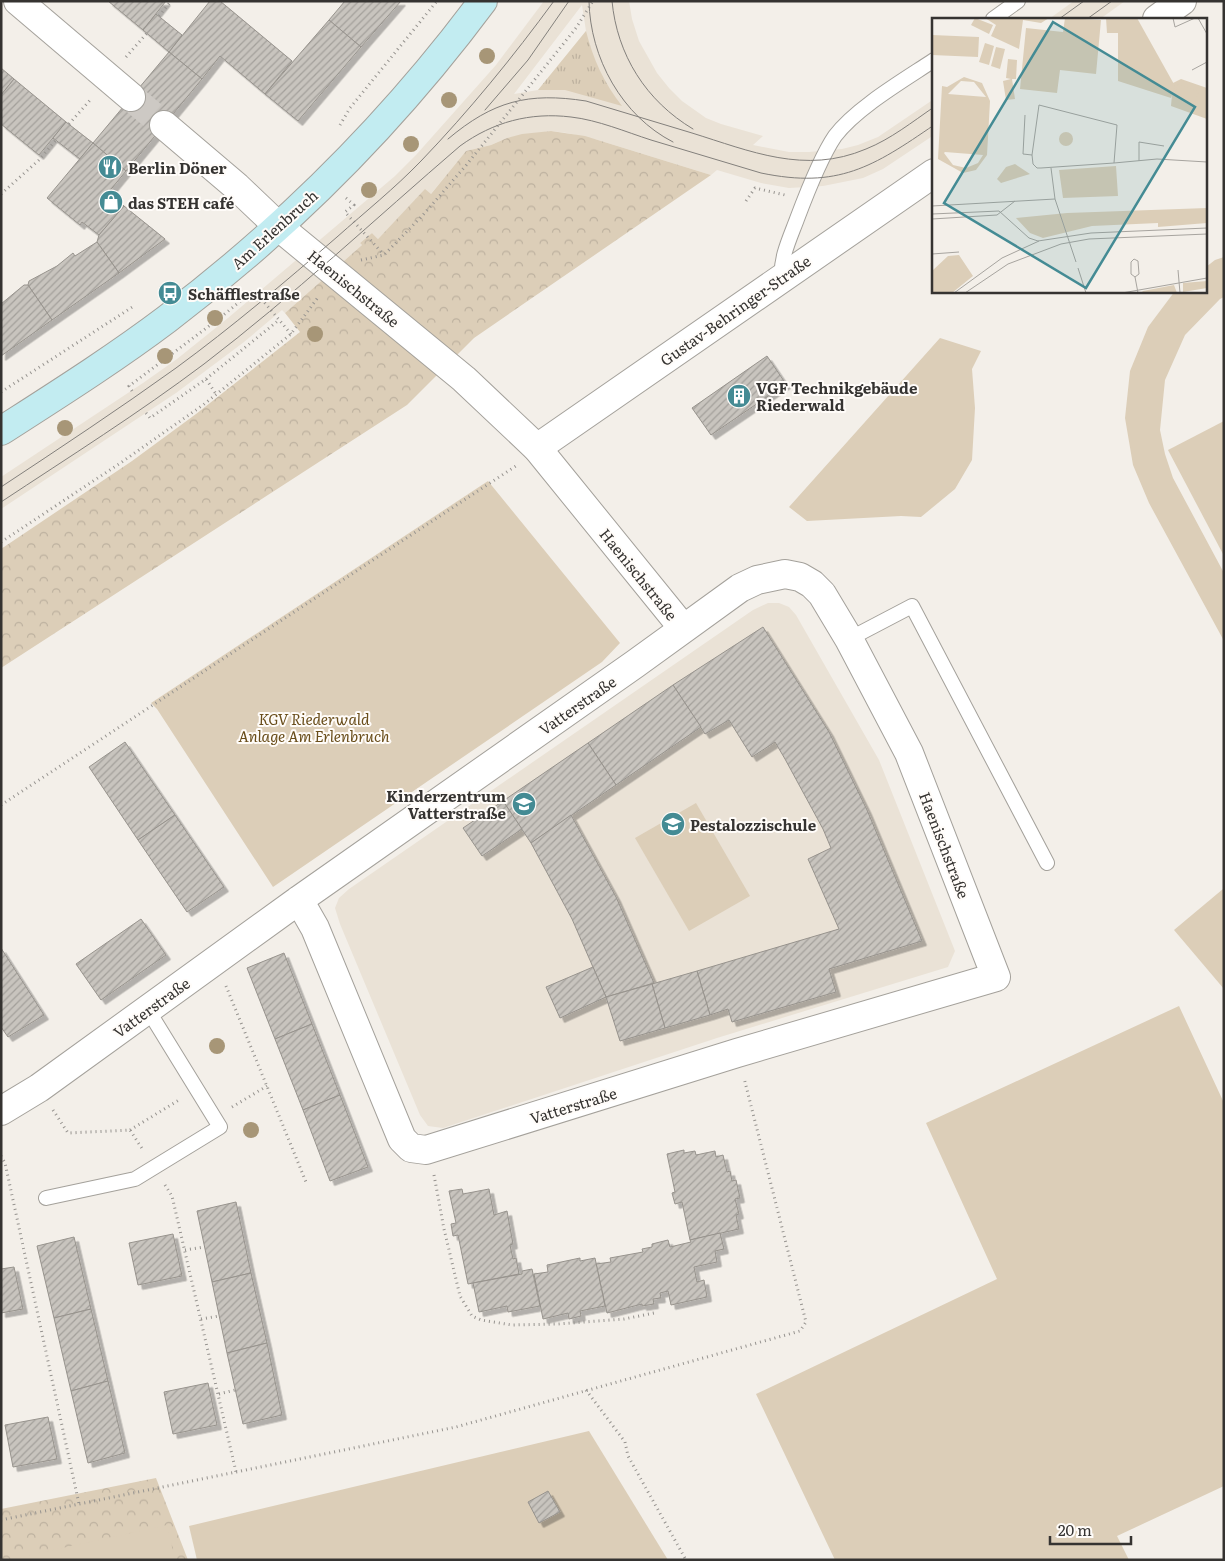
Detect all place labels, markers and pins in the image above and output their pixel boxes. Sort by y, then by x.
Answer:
restaurant icon: Berlin Döner [97,154,123,180]
place label: Berlin Döner [128,156,227,179]
shop icon: das STEH café [98,189,124,215]
place label: das STEH café [128,191,235,214]
bus stop icon: Schäfflestraße [157,280,183,306]
place label: Schäfflestraße [188,282,300,305]
place label: VGF Technikgebäude Riederwald [756,376,918,416]
building icon: VGF Technikgebäude Riederwald [726,383,752,409]
place label: Kinderzentrum Vatterstraße [386,784,507,824]
school or university icon: Kinderzentrum Vatterstraße [511,791,537,817]
school or university icon: Pestalozzischule [660,811,686,837]
place label: Pestalozzischule [690,813,817,836]

